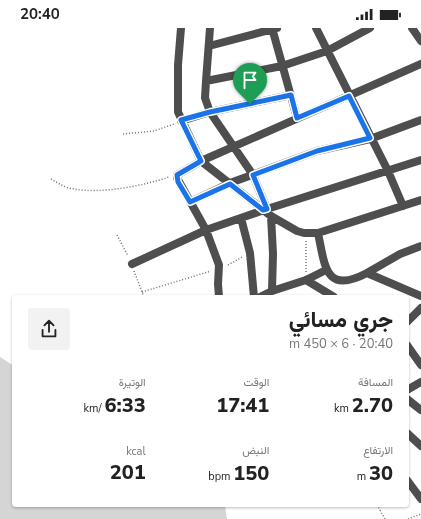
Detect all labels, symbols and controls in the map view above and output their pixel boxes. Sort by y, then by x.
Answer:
text: 20:40 [20,4,60,24]
pin [233,63,267,104]
icon: arrive [239,69,261,91]
text: جري مسائي [289,305,393,335]
button: share [28,308,70,350]
text: 20:40 · 6 × 450 m [289,335,393,353]
text: الوتيرة [119,375,146,390]
text: الوقت [243,375,269,390]
text: المسافة [358,375,393,390]
text: 6:33 [104,392,146,419]
text: 17:41 [216,392,269,419]
text: 2.70 [352,392,393,419]
text: /km [84,401,104,416]
text: km [334,401,352,416]
text: النبض [242,443,269,458]
text: الارتفاع [363,443,393,458]
text: kcal [126,444,146,459]
text: 201 [110,459,146,486]
text: 150 [233,460,269,487]
text: 30 [369,460,393,487]
text: bpm [208,469,233,484]
text: m [357,469,369,484]

